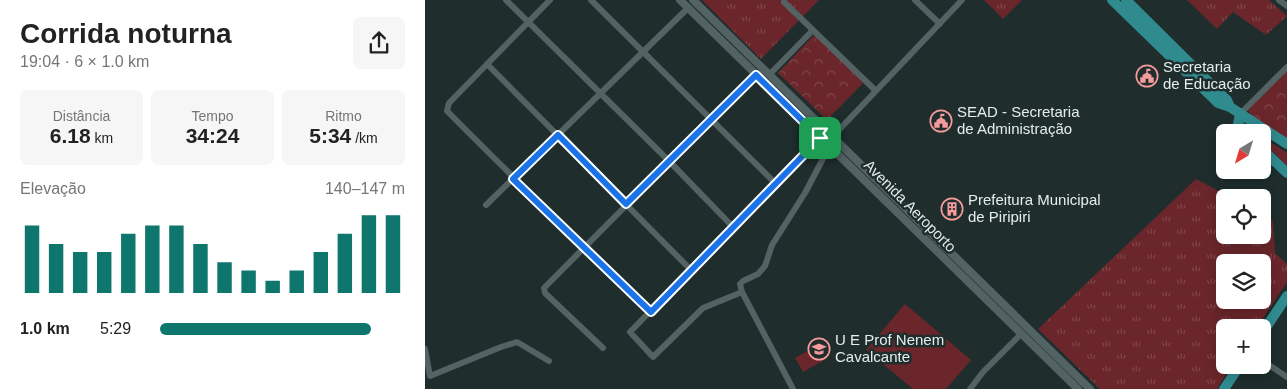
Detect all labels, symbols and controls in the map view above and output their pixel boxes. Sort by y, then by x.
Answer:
button: share [353,17,405,69]
text: Corrida noturna [20,18,232,49]
text: 19:04 · 6 × 1.0 km [20,53,149,70]
place label: Secretaria de Educação [1163,58,1251,92]
public building icon: Secretaria de Educação [1135,64,1159,88]
place label: SEAD - Secretaria de Administração [957,103,1080,137]
text: Distância [53,108,110,124]
text: Tempo [191,108,234,124]
text: Ritmo [325,108,362,124]
public building icon: SEAD - Secretaria de Administração [929,109,953,133]
pin [799,117,841,159]
text: 6.18 [50,124,91,147]
text: 34:24 [186,124,239,147]
text: 5:34 [309,124,351,147]
icon: arrive [806,124,834,152]
north arrow [1216,124,1271,179]
map controls [1216,124,1271,374]
text: km [91,130,113,146]
text: /km [351,130,378,146]
street label: Avenida Aeroporto [861,156,960,255]
text: Elevação [20,180,86,197]
text: 140–147 m [325,180,405,197]
button: locate [1216,189,1271,244]
place label: Prefeitura Municipal de Piripiri [968,191,1101,225]
building icon: Prefeitura Municipal de Piripiri [940,197,964,221]
button: layers [1216,254,1271,309]
button: + [1216,319,1271,374]
text: 1.0 km [20,320,70,337]
text: 5:29 [100,320,131,337]
place label: U E Prof Nenem Cavalcante [835,331,944,365]
school or university icon: U E Prof Nenem Cavalcante [807,337,831,361]

